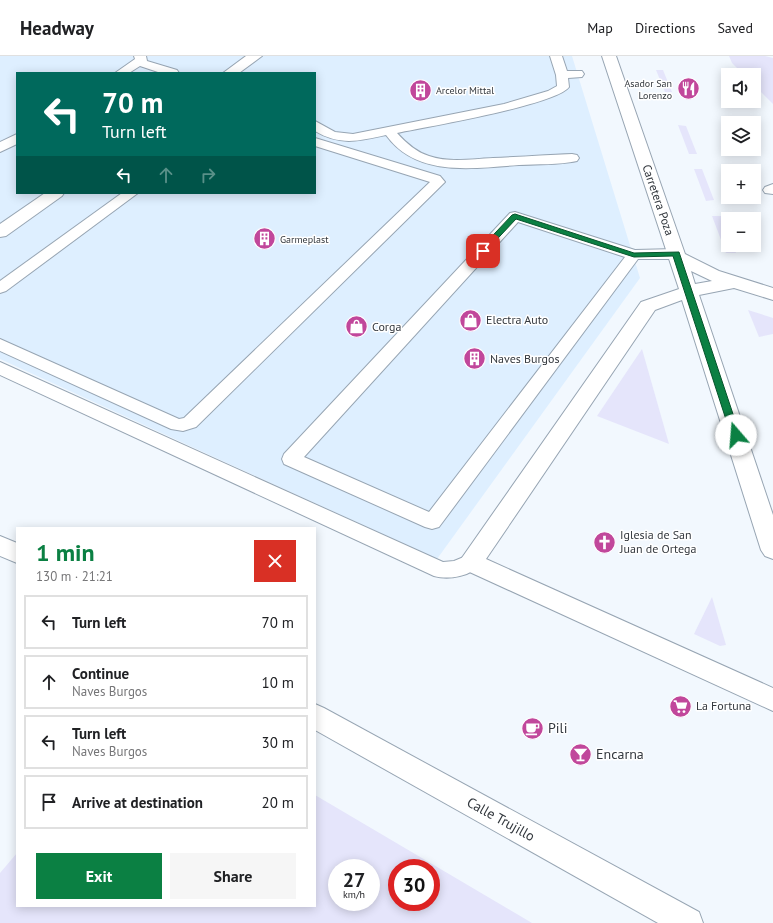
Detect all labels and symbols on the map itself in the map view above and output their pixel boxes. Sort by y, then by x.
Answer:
restaurant icon: Asador San Lorenzo [675,76,701,102]
building icon: Arcelor Mittal [407,77,433,103]
place label: Asador San Lorenzo [624,77,672,102]
place label: Arcelor Mittal [436,84,494,97]
street label: Carretera Poza [639,162,678,237]
building icon: Garmeplast [252,226,278,252]
place label: Garmeplast [280,233,329,246]
pin [466,234,500,268]
shop icon: Electra Auto [457,307,483,333]
place label: Electra Auto [486,312,548,327]
shop icon: Corga [344,314,370,340]
place label: Corga [372,319,401,334]
building icon: Naves Burgos [462,346,488,372]
place label: Naves Burgos [490,351,560,366]
position arrow [715,414,757,456]
place label: Iglesia de San Juan de Ortega [619,527,696,556]
church icon: Iglesia de San Juan de Ortega [592,529,618,555]
supermarket icon: La Fortuna [668,693,694,719]
place label: La Fortuna [696,698,751,713]
cafe icon: Pili [520,715,546,741]
place label: Pili [548,719,567,737]
bar icon: Encarna [568,741,594,767]
place label: Encarna [596,745,644,763]
street label: Calle Trujillo [464,793,538,845]
speed limit sign: 30 [388,859,440,911]

